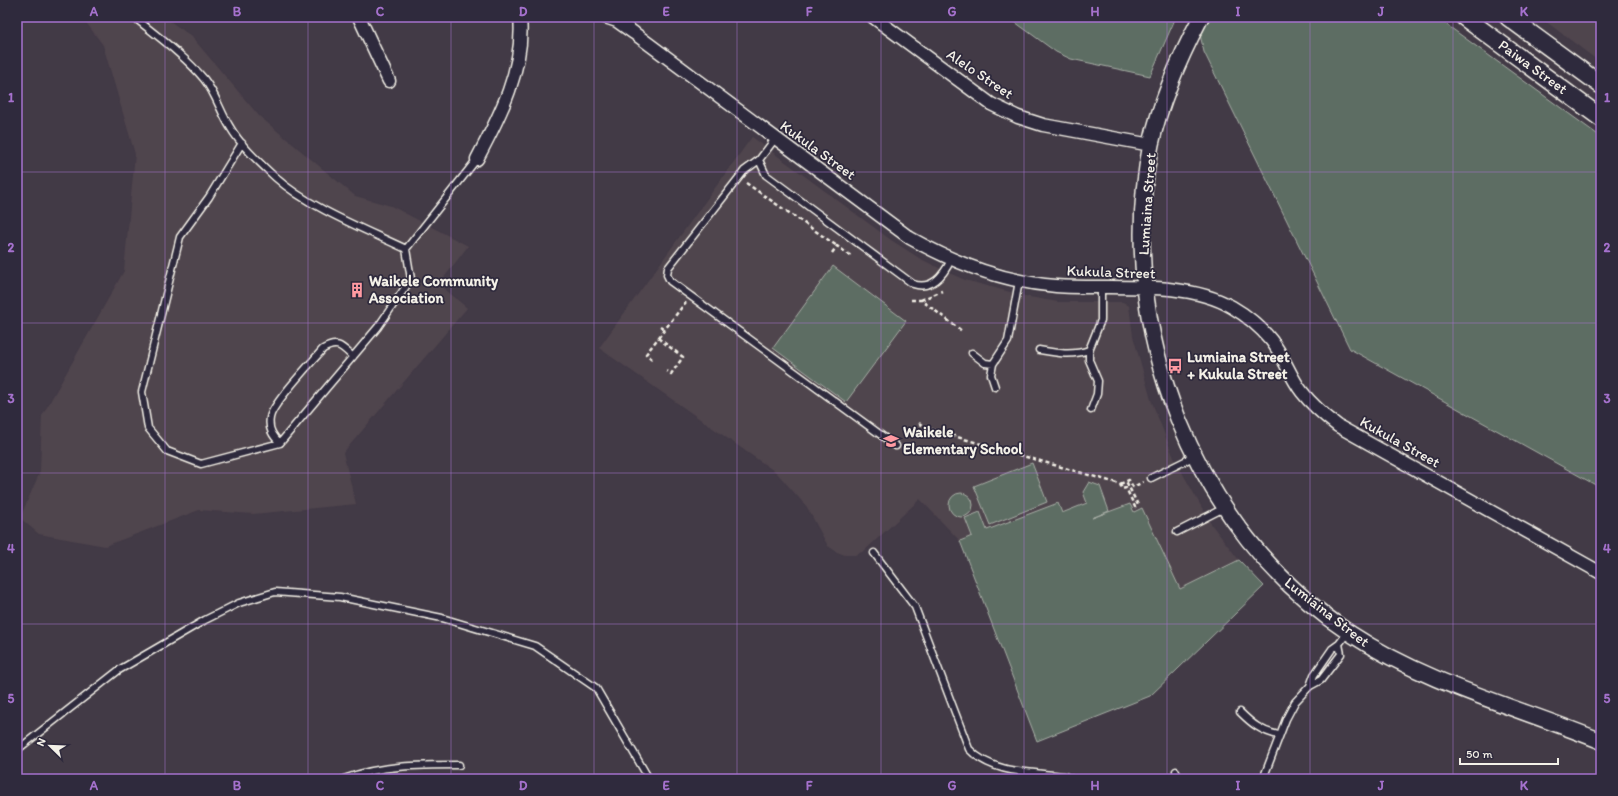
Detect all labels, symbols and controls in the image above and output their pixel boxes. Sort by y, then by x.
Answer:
text: A [89,4,99,19]
text: B [233,4,242,19]
text: C [376,4,385,19]
text: D [519,4,528,19]
text: E [662,4,670,19]
text: F [806,4,813,19]
text: G [948,4,957,19]
text: H [1091,4,1100,19]
text: I [1236,4,1241,19]
text: J [1377,4,1385,19]
text: K [1520,4,1529,19]
street label: Paiwa Street [1495,36,1571,98]
street label: Alelo Street [943,45,1017,103]
text: 1 [8,90,14,105]
text: 1 [1604,90,1610,105]
street label: Kukula Street [777,117,860,184]
street label: Lumiaina Street [1134,152,1160,256]
text: 2 [8,240,15,255]
text: 2 [1604,240,1611,255]
street label: Kukula Street [1066,261,1156,283]
place label: Waikele Community Association [368,272,499,307]
building icon: Waikele Community Association [348,281,366,299]
place label: Lumiaina Street + Kukula Street [1187,348,1290,383]
bus stop icon: Lumiaina Street + Kukula Street [1166,357,1184,375]
text: 3 [7,391,15,406]
text: 3 [1603,391,1611,406]
street label: Kukula Street [1357,413,1444,472]
place label: Waikele Elementary School [903,423,1023,459]
school or university icon: Waikele Elementary School [882,432,900,450]
text: 4 [7,541,15,556]
text: 4 [1603,541,1611,556]
street label: Lumiaina Street [1281,573,1373,651]
text: 5 [8,691,15,706]
text: 5 [1604,691,1611,706]
north arrow [30,726,70,766]
text: N [34,736,49,748]
scale bar [1460,740,1558,766]
text: 50 m [1466,747,1492,761]
text: A [89,778,99,793]
text: B [233,778,242,793]
text: C [376,778,385,793]
text: D [519,778,528,793]
text: E [662,778,670,793]
text: F [806,778,813,793]
text: G [948,778,957,793]
text: H [1091,778,1100,793]
text: I [1236,778,1241,793]
text: J [1377,778,1385,793]
text: K [1520,778,1529,793]

